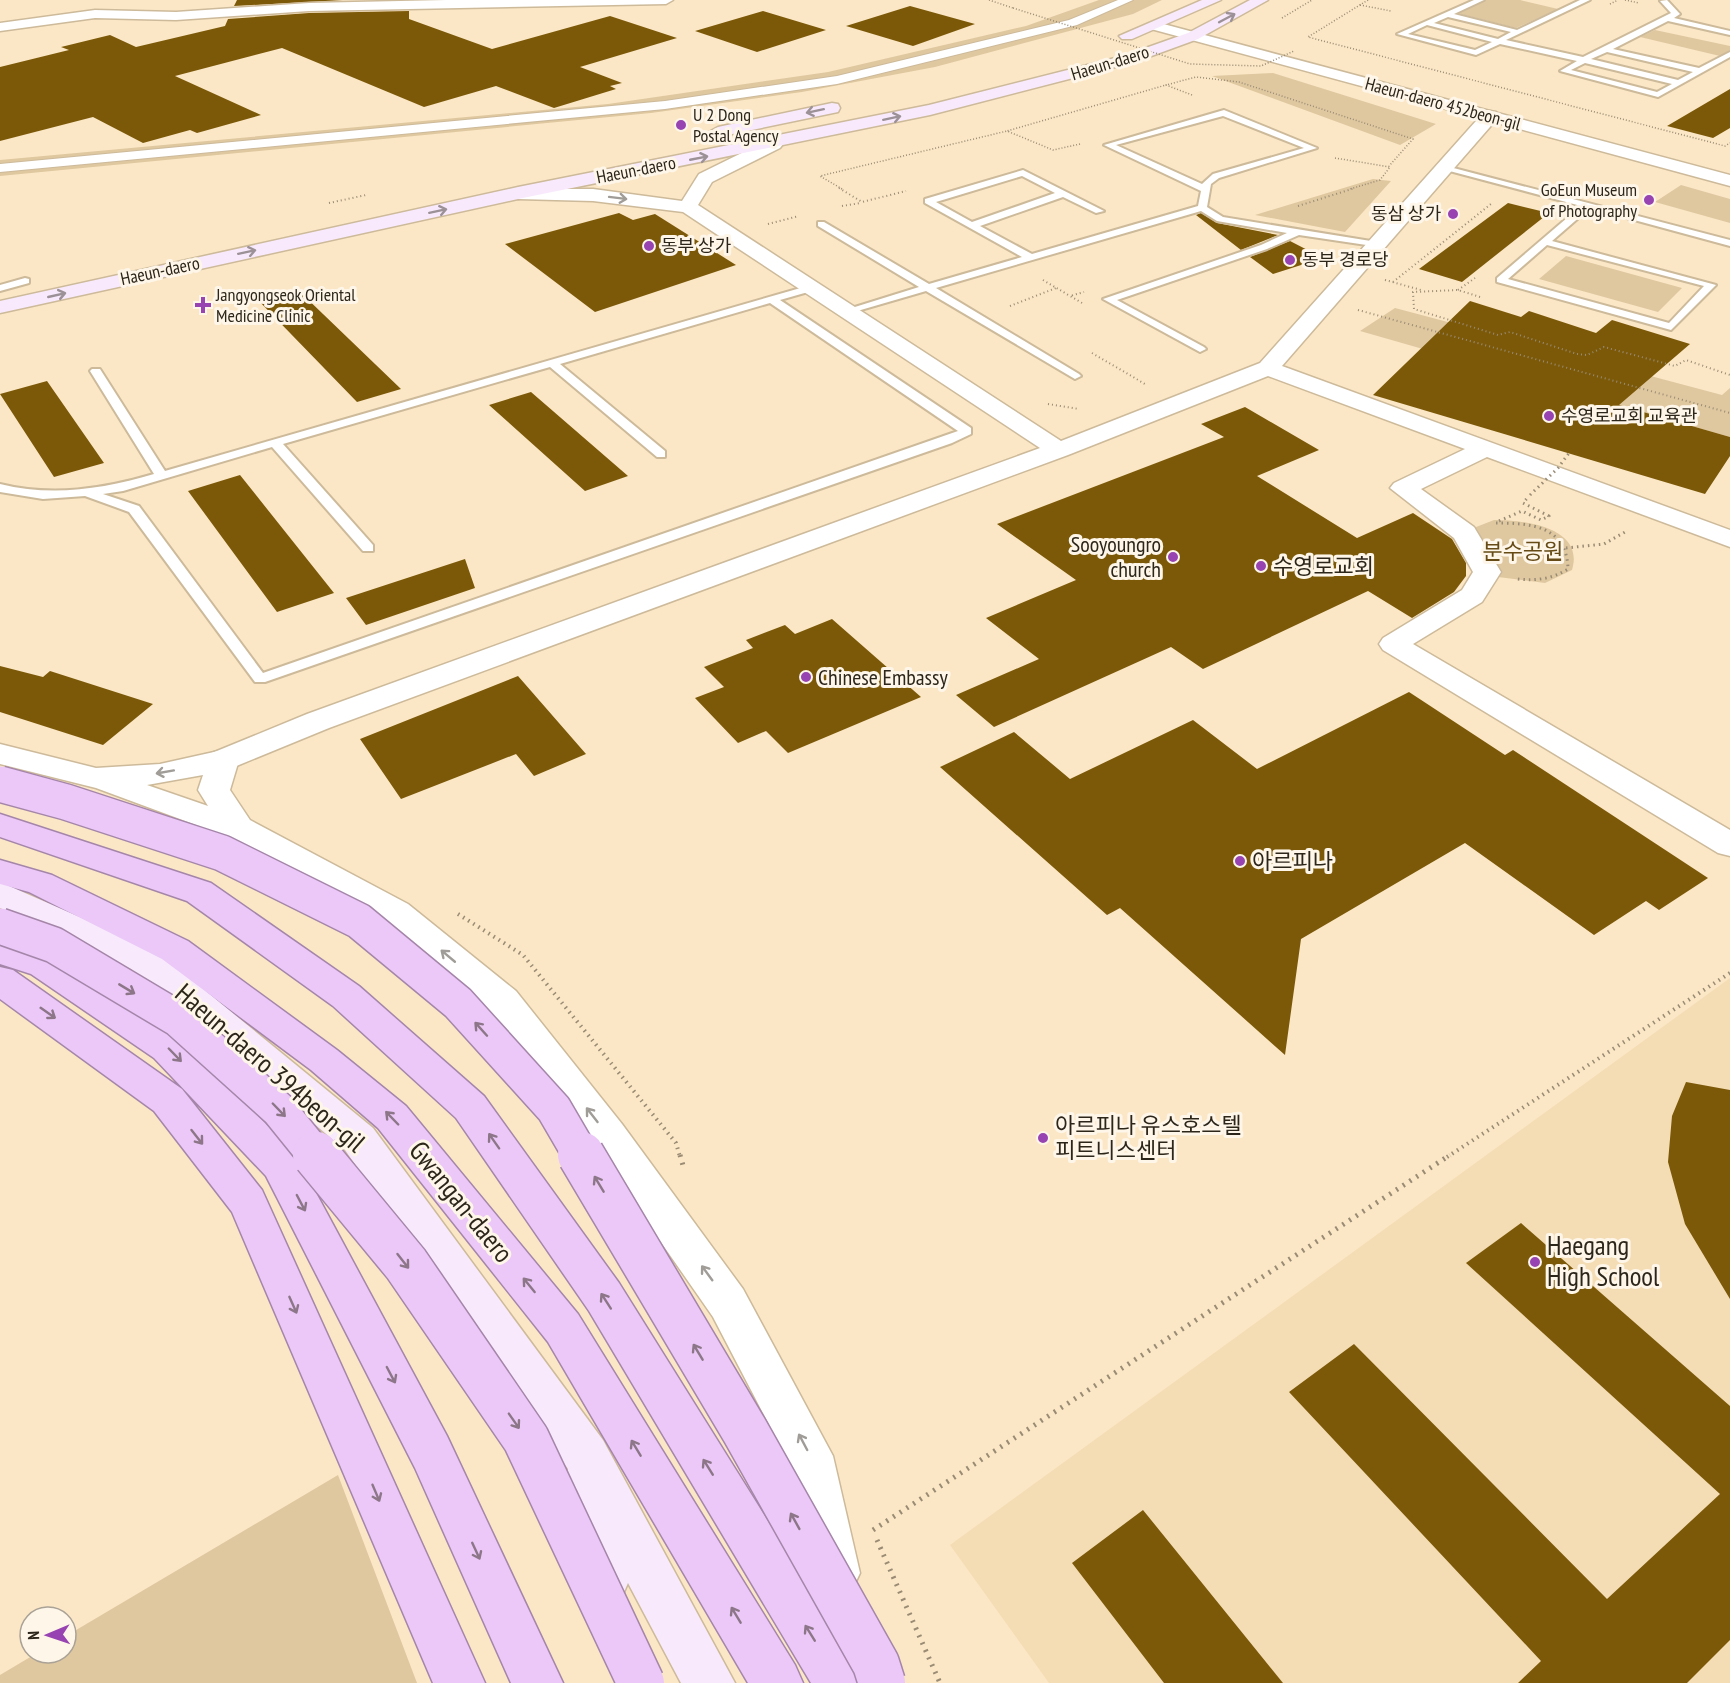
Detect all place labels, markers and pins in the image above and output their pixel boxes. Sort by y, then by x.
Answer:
place label: U 2 Dong Postal Agency [693,103,779,147]
marker: U 2 Dong Postal Agency [674,118,688,132]
place label: GoEun Museum of Photography [1541,178,1637,222]
marker: GoEun Museum of Photography [1642,193,1656,207]
place label: 동삼 상가 [1371,202,1441,225]
marker: 동삼 상가 [1446,207,1460,221]
place label: 동부 상가 [661,234,731,257]
marker: 동부 상가 [642,239,656,253]
place label: 동부 경로당 [1302,248,1389,271]
marker: 동부 경로당 [1283,253,1297,267]
place label: Jangyongseok Oriental Medicine Clinic [215,283,356,327]
marker: Jangyongseok Oriental Medicine Clinic [194,296,212,314]
place label: 수영로교회 교육관 [1561,404,1698,427]
marker: 수영로교회 교육관 [1542,409,1556,423]
place label: Sooyoungro church [1071,530,1161,583]
marker: Sooyoungro church [1166,550,1180,564]
place label: 수영로교회 [1273,552,1374,580]
marker: 수영로교회 [1254,559,1268,573]
place label: Chinese Embassy [818,663,948,691]
marker: Chinese Embassy [799,670,813,684]
place label: 아르피나 [1252,847,1333,875]
marker: 아르피나 [1233,854,1247,868]
place label: 아르피나 유스호스텔 피트니스센터 [1055,1111,1242,1164]
marker: 아르피나 유스호스텔 피트니스센터 [1036,1131,1050,1145]
place label: Haegang High School [1547,1228,1660,1293]
marker: Haegang High School [1528,1255,1542,1269]

